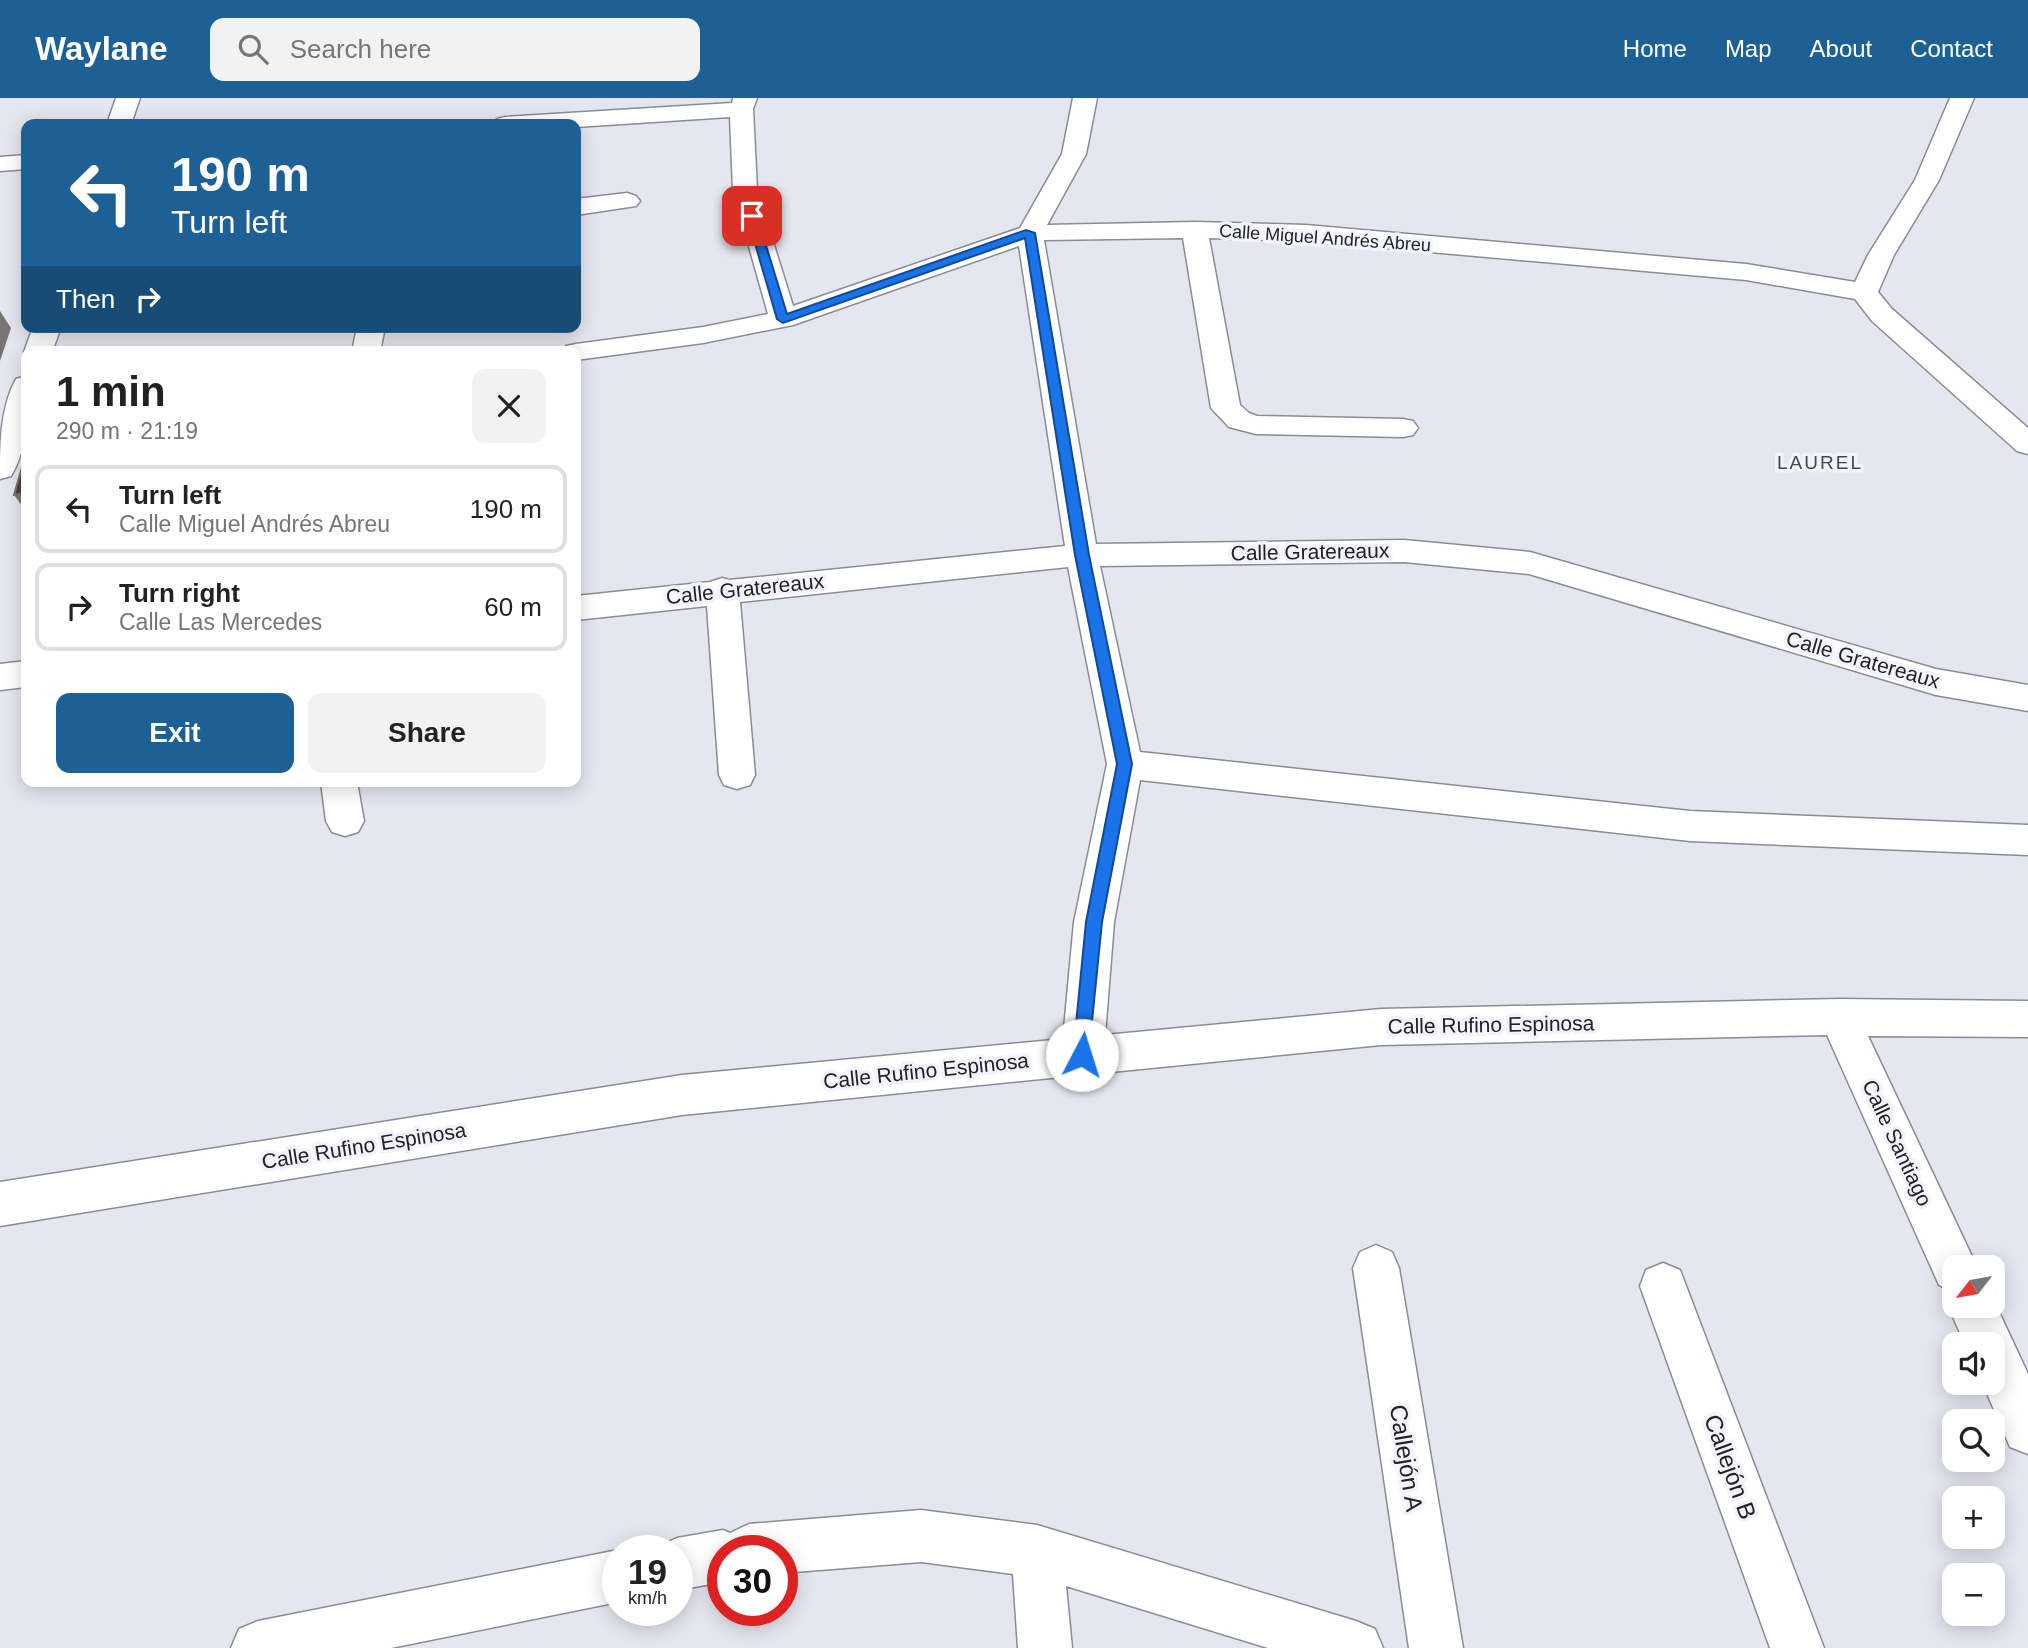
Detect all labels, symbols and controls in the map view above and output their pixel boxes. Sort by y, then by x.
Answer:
search box [210,18,700,81]
text: Waylane [35,30,168,67]
icon: search [234,30,272,68]
text: Search here [290,34,431,64]
text: Home [1623,35,1687,62]
text: Map [1725,35,1772,62]
text: About [1810,35,1872,62]
text: Contact [1910,35,1993,62]
icon: left [56,147,147,238]
text: 190 m [171,147,310,201]
pin [722,186,782,246]
icon: arrive [733,197,771,235]
text: Turn left [171,204,287,240]
street label: Calle Miguel Andrés Abreu [1218,221,1432,255]
icon: right [129,280,167,318]
text: Then [56,284,115,314]
text: 1 min [56,368,166,415]
button: close [472,369,546,443]
text: 290 m · 21:19 [56,418,198,444]
district label: LAUREL [1777,452,1863,473]
text: Turn left [119,480,221,510]
icon: left [60,490,98,528]
text: 190 m [470,494,542,524]
text: Calle Miguel Andrés Abreu [119,511,390,537]
street label: Calle Gratereaux [1230,539,1390,564]
street label: Calle Gratereaux [665,569,826,608]
text: Turn right [119,578,240,608]
icon: right [60,588,98,626]
text: 60 m [484,592,542,622]
text: Calle Las Mercedes [119,609,322,635]
street label: Calle Gratereaux [1784,627,1943,693]
button: Exit [56,693,294,773]
button: Share [308,693,546,773]
street label: Calle Rufino Espinosa [1387,1011,1595,1038]
position arrow [1045,1018,1119,1092]
street label: Calle Rufino Espinosa [822,1048,1030,1093]
street label: Calle Santiago [1858,1076,1937,1210]
street label: Calle Rufino Espinosa [260,1118,468,1173]
north arrow [1942,1255,2006,1318]
map controls [1942,1255,2005,1626]
button: sound [1942,1332,2005,1395]
street label: Callejón A [1385,1402,1428,1513]
button: search [1942,1409,2005,1472]
street label: Callejón B [1699,1411,1762,1523]
button: + [1942,1486,2005,1549]
speed limit sign: 30 [707,1535,798,1626]
text: 19 [628,1552,667,1591]
button: − [1942,1563,2005,1626]
text: km/h [628,1588,667,1608]

